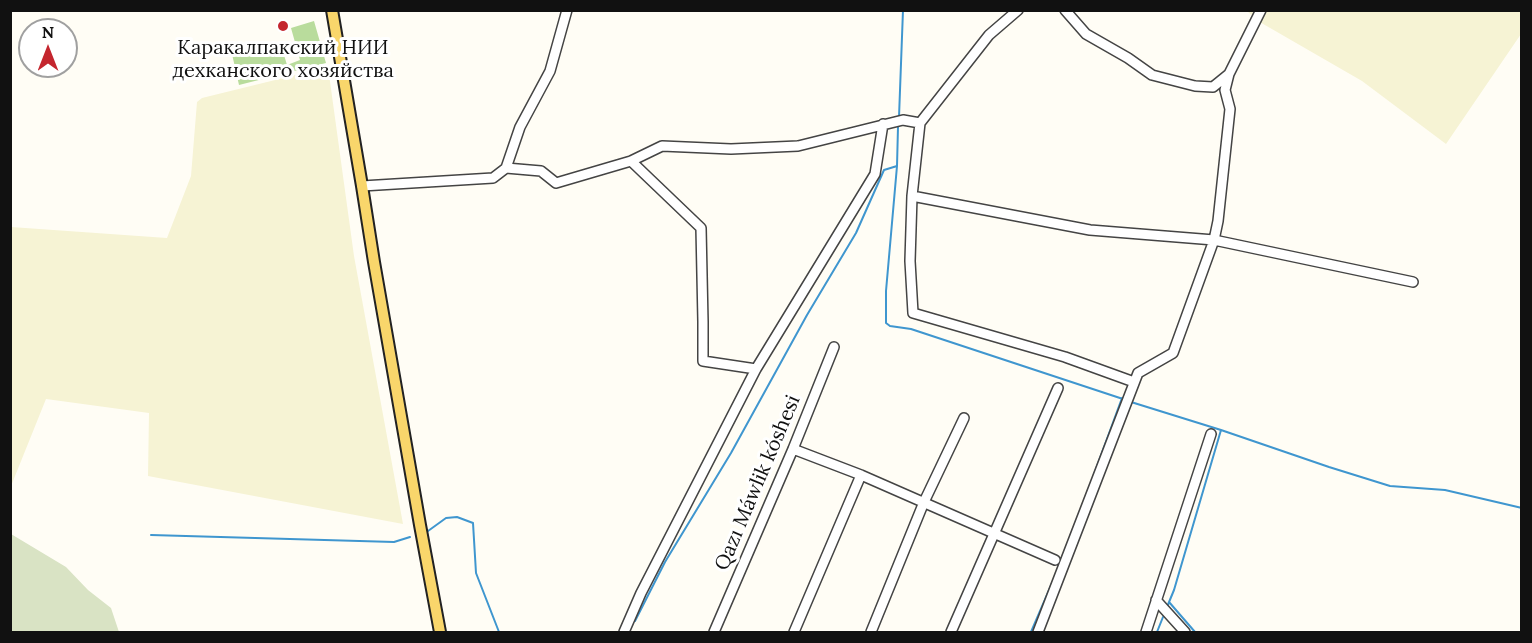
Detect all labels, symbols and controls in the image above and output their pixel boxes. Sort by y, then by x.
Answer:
north arrow [18,18,78,78]
marker: Каракалпакский НИИ дехканского хозяйства [276,19,290,33]
text: N [42,22,54,42]
place label: Каракалпакский НИИ дехканского хозяйства [172,36,394,83]
street label: Qazı Máwlik kóshesi [710,392,806,574]

